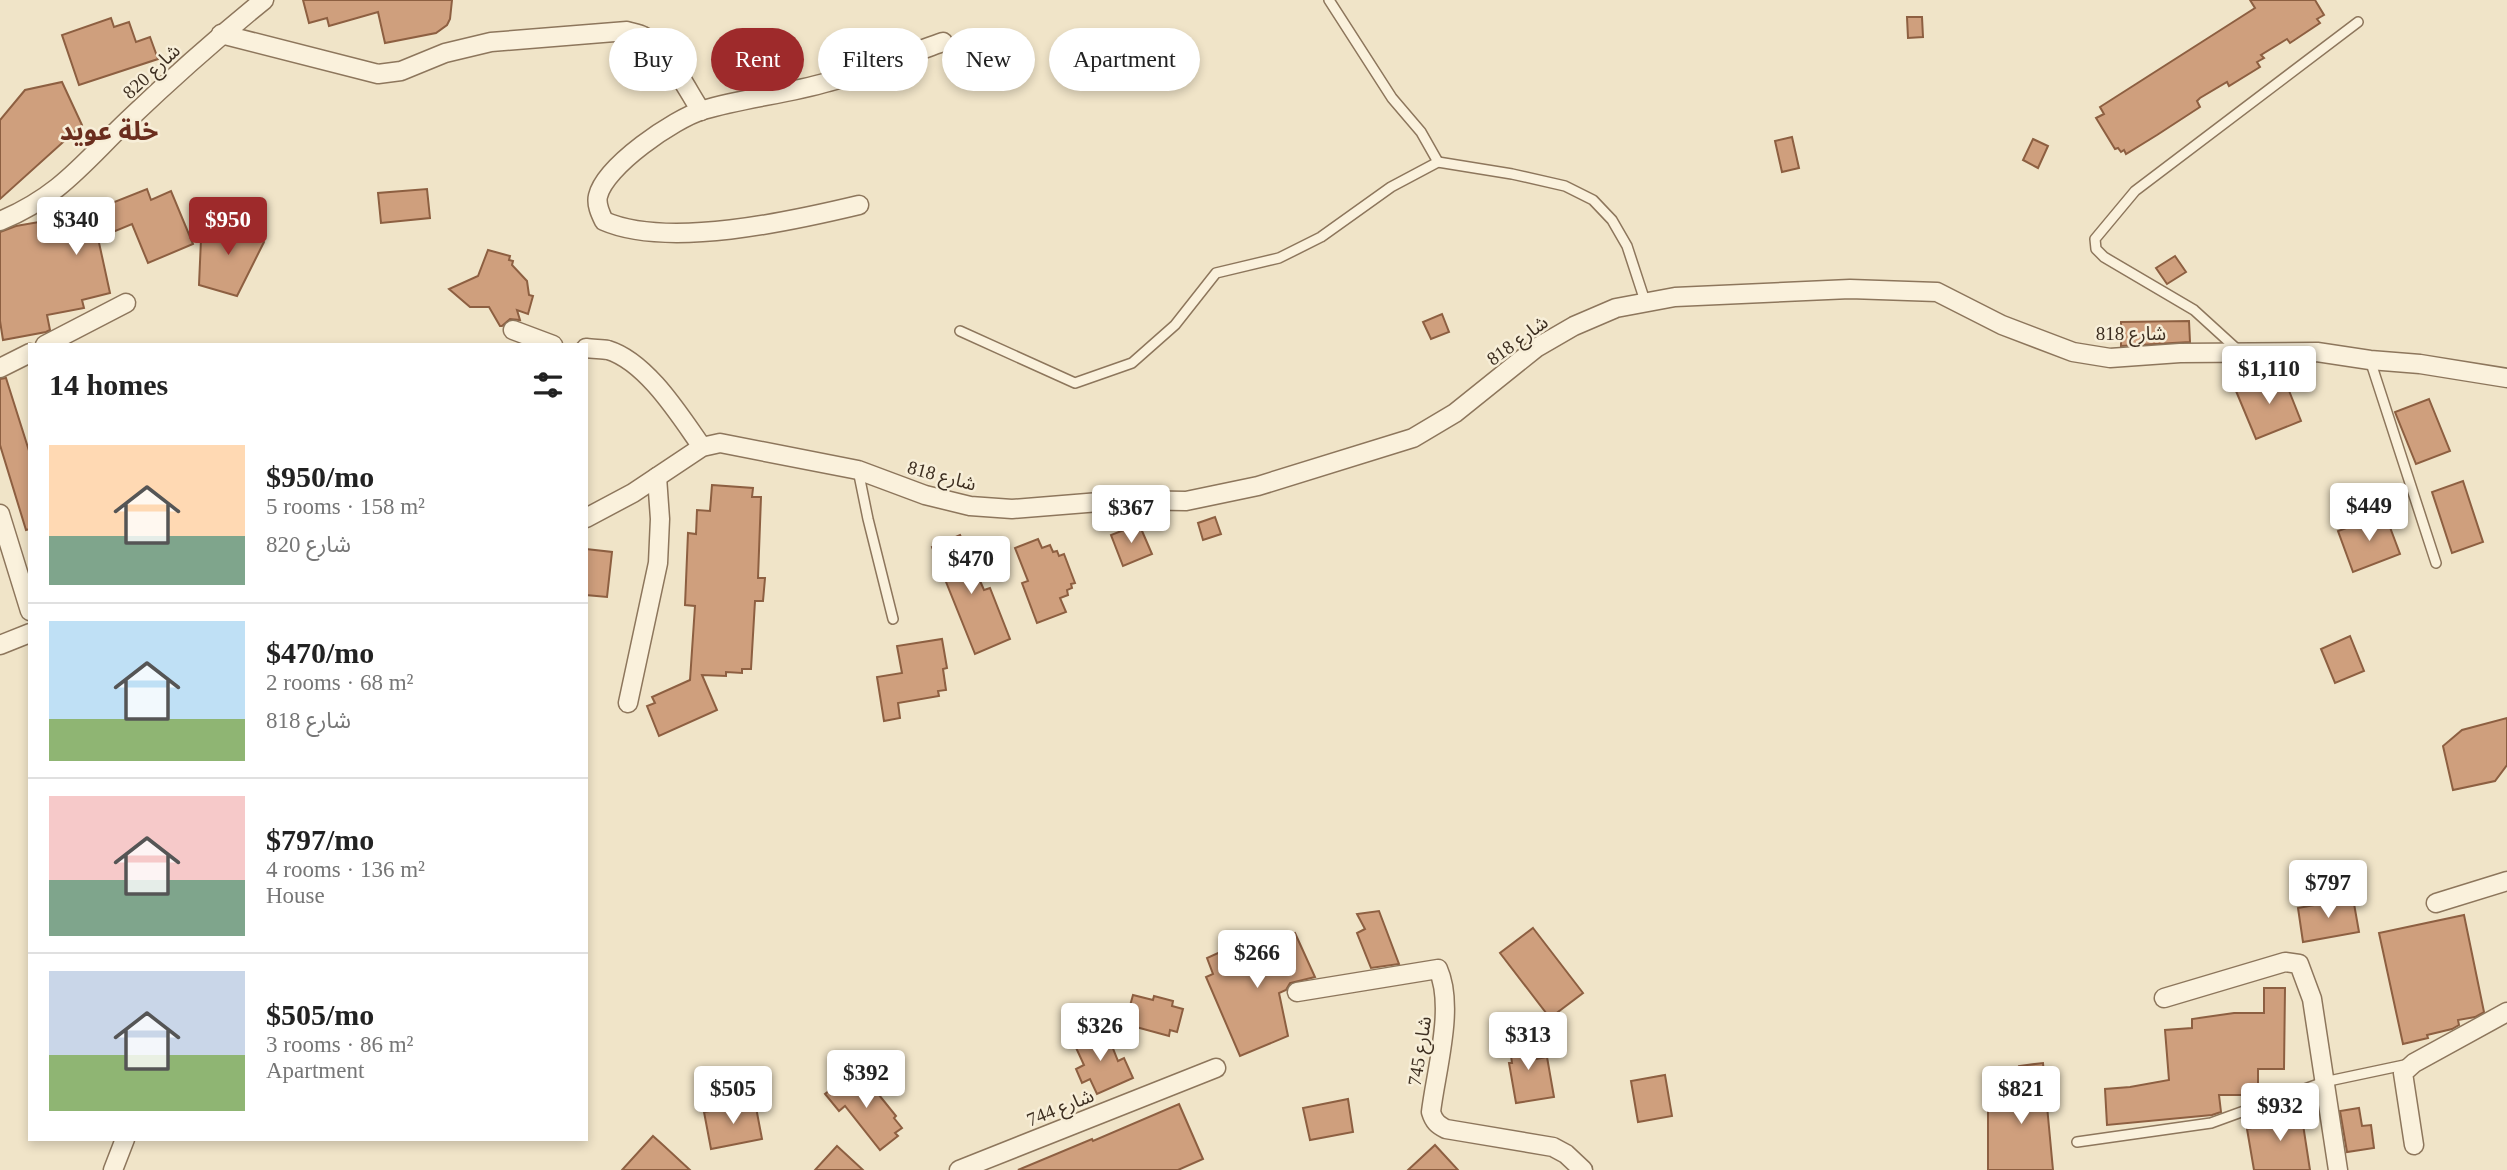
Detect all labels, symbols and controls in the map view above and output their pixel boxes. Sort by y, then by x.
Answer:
chip: Buy [609,28,697,91]
chip: Rent [711,28,804,91]
chip: Filters [818,28,928,91]
chip: New [942,28,1035,91]
chip: Apartment [1049,28,1200,91]
street label: شارع 820 [118,40,186,105]
district label: خلة عويد [60,117,158,146]
pin: $340 [35,198,117,257]
pin: $950 [187,198,269,257]
text: $340 [53,207,99,232]
text: $950 [205,207,251,232]
street label: شارع 818 [1483,311,1554,372]
street label: شارع 818 [2096,323,2166,347]
pin: $1,110 [2212,346,2326,406]
text: $1,110 [2238,356,2300,381]
icon: filters [529,366,567,404]
text: 14 homes [49,368,168,401]
street label: شارع 818 [904,456,979,498]
text: $950/mo [266,460,374,493]
icon: home [105,473,189,557]
pin: $449 [2328,484,2410,543]
pin: $367 [1090,486,1172,545]
text: $449 [2346,493,2392,518]
text: 5 rooms · 158 m² [266,494,425,519]
text: $367 [1108,495,1154,520]
text: شارع 820 [266,532,351,557]
pin: $470 [930,536,1012,596]
text: $470 [948,546,994,571]
text: $470/mo [266,636,374,669]
icon: home [105,649,189,733]
text: 2 rooms · 68 m² [266,670,413,695]
text: شارع 818 [266,708,351,733]
text: $797/mo [266,823,374,856]
icon: home [105,824,189,908]
text: 4 rooms · 136 m² [266,857,425,882]
pin: $797 [2287,860,2369,920]
text: $797 [2305,870,2351,895]
text: House [266,883,325,908]
pin: $266 [1216,930,1298,990]
text: $266 [1234,940,1280,965]
text: $505/mo [266,998,374,1031]
icon: home [105,999,189,1083]
pin: $326 [1059,1004,1141,1063]
pin: $313 [1487,1012,1569,1072]
text: $326 [1077,1013,1123,1038]
street label: شارع 745 [1404,1015,1438,1088]
text: $313 [1505,1022,1551,1047]
text: 3 rooms · 86 m² [266,1032,413,1057]
pin: $392 [825,1050,907,1110]
text: Apartment [266,1058,364,1083]
text: $392 [843,1060,889,1085]
pin: $505 [692,1066,774,1126]
pin: $821 [1980,1066,2062,1126]
text: $505 [710,1076,756,1101]
text: $821 [1998,1076,2044,1101]
pin: $932 [2239,1084,2321,1143]
street label: شارع 744 [1024,1085,1098,1133]
text: $932 [2257,1093,2303,1118]

